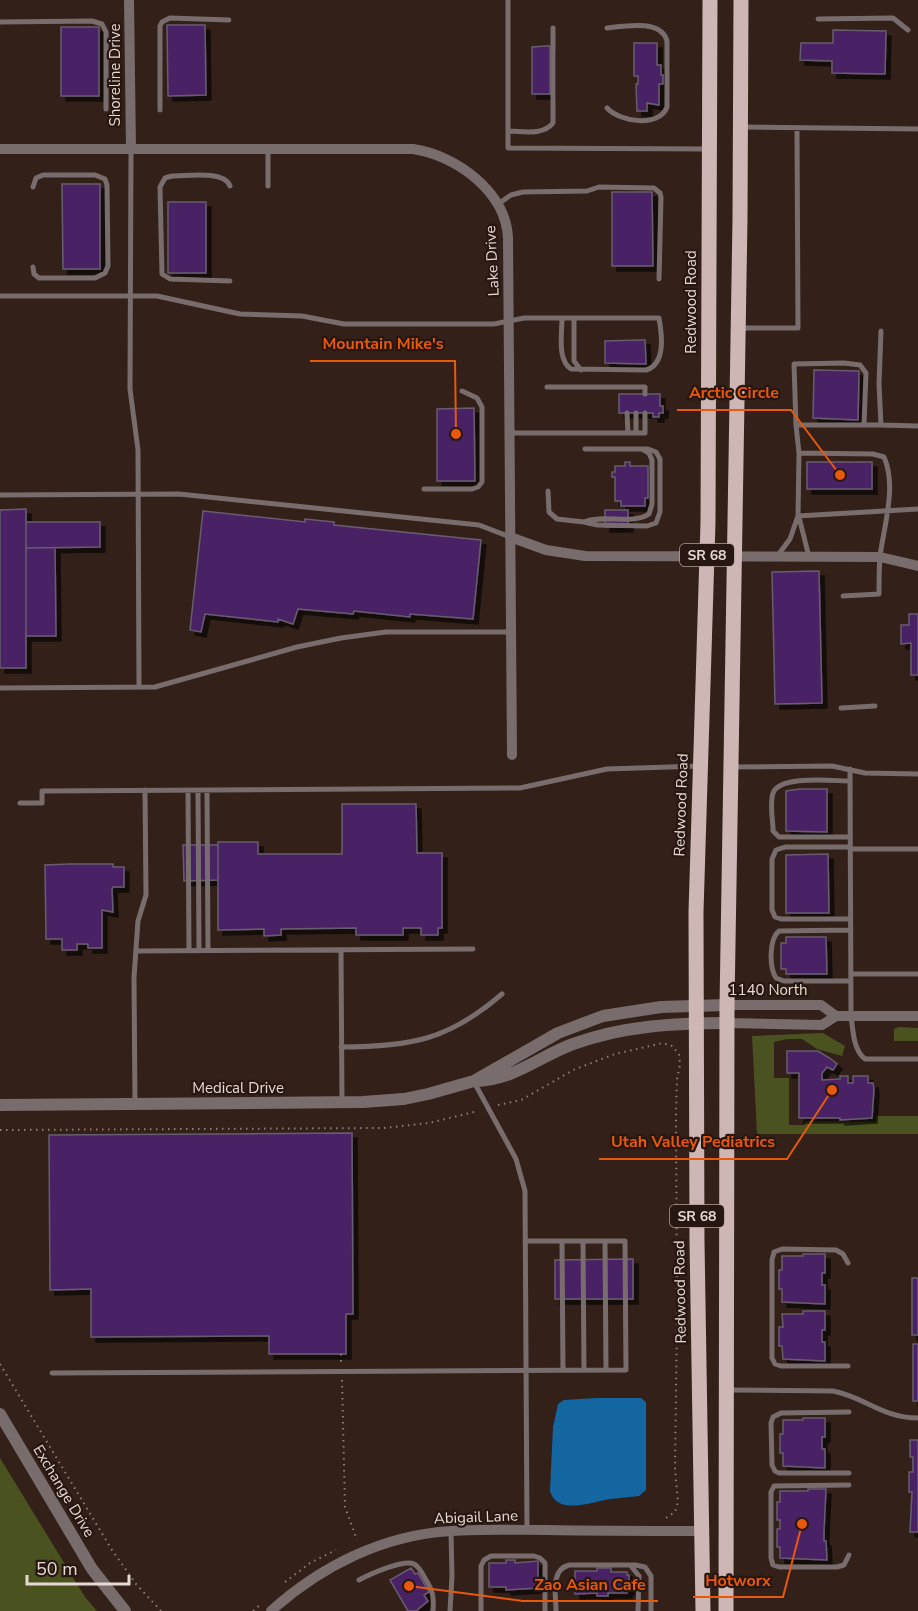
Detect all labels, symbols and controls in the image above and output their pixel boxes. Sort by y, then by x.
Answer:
street label: Shoreline Drive [105,23,125,127]
street label: Lake Drive [480,225,504,297]
street label: Redwood Road [681,250,701,354]
callout: Mountain Mike's [310,327,455,361]
text: Mountain Mike's [322,333,444,355]
callout: Arctic Circle [677,376,791,410]
text: Arctic Circle [689,382,779,404]
road number: SR 68 [680,544,734,566]
street label: Redwood Road [669,753,693,857]
street label: 1140 North [729,980,807,1000]
street label: Medical Drive [192,1078,284,1098]
callout: Utah Valley Pediatrics [599,1125,787,1159]
text: Utah Valley Pediatrics [611,1131,775,1153]
road number: SR 68 [670,1205,724,1227]
street label: Redwood Road [669,1240,691,1344]
street label: Exchange Drive [28,1441,100,1541]
street label: Abigail Lane [434,1506,518,1528]
scale bar [27,1548,129,1586]
text: 50 m [36,1557,78,1581]
callout: Hotworx [693,1563,783,1597]
callout: Zao Asian Cafe [523,1567,658,1601]
text: Hotworx [705,1570,771,1592]
text: Zao Asian Cafe [534,1574,646,1596]

